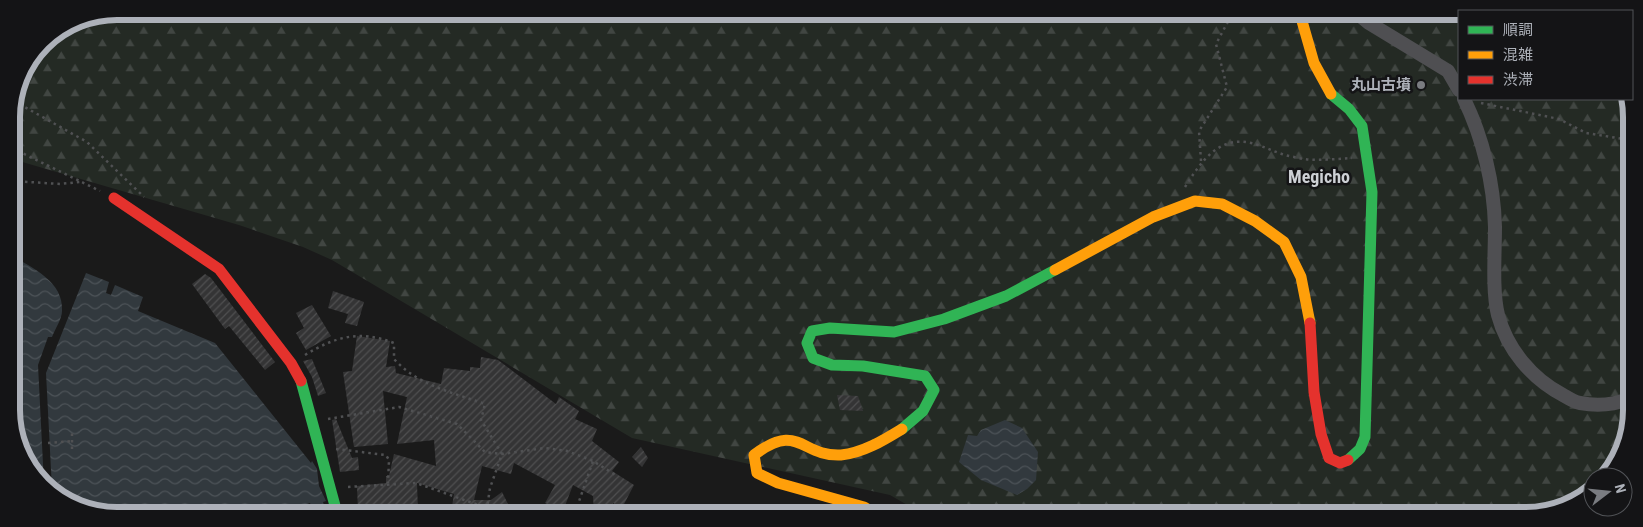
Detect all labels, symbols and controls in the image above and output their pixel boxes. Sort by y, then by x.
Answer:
legend [1458,10,1633,100]
text: 順調 [1503,21,1533,39]
text: 混雑 [1503,46,1533,64]
text: 渋滞 [1503,71,1533,89]
place label: 丸山古墳 [1351,76,1411,94]
marker: 丸山古墳 [1415,79,1427,91]
district label: Megicho [1288,166,1350,187]
north arrow [1583,467,1633,517]
text: N [1612,482,1629,495]

